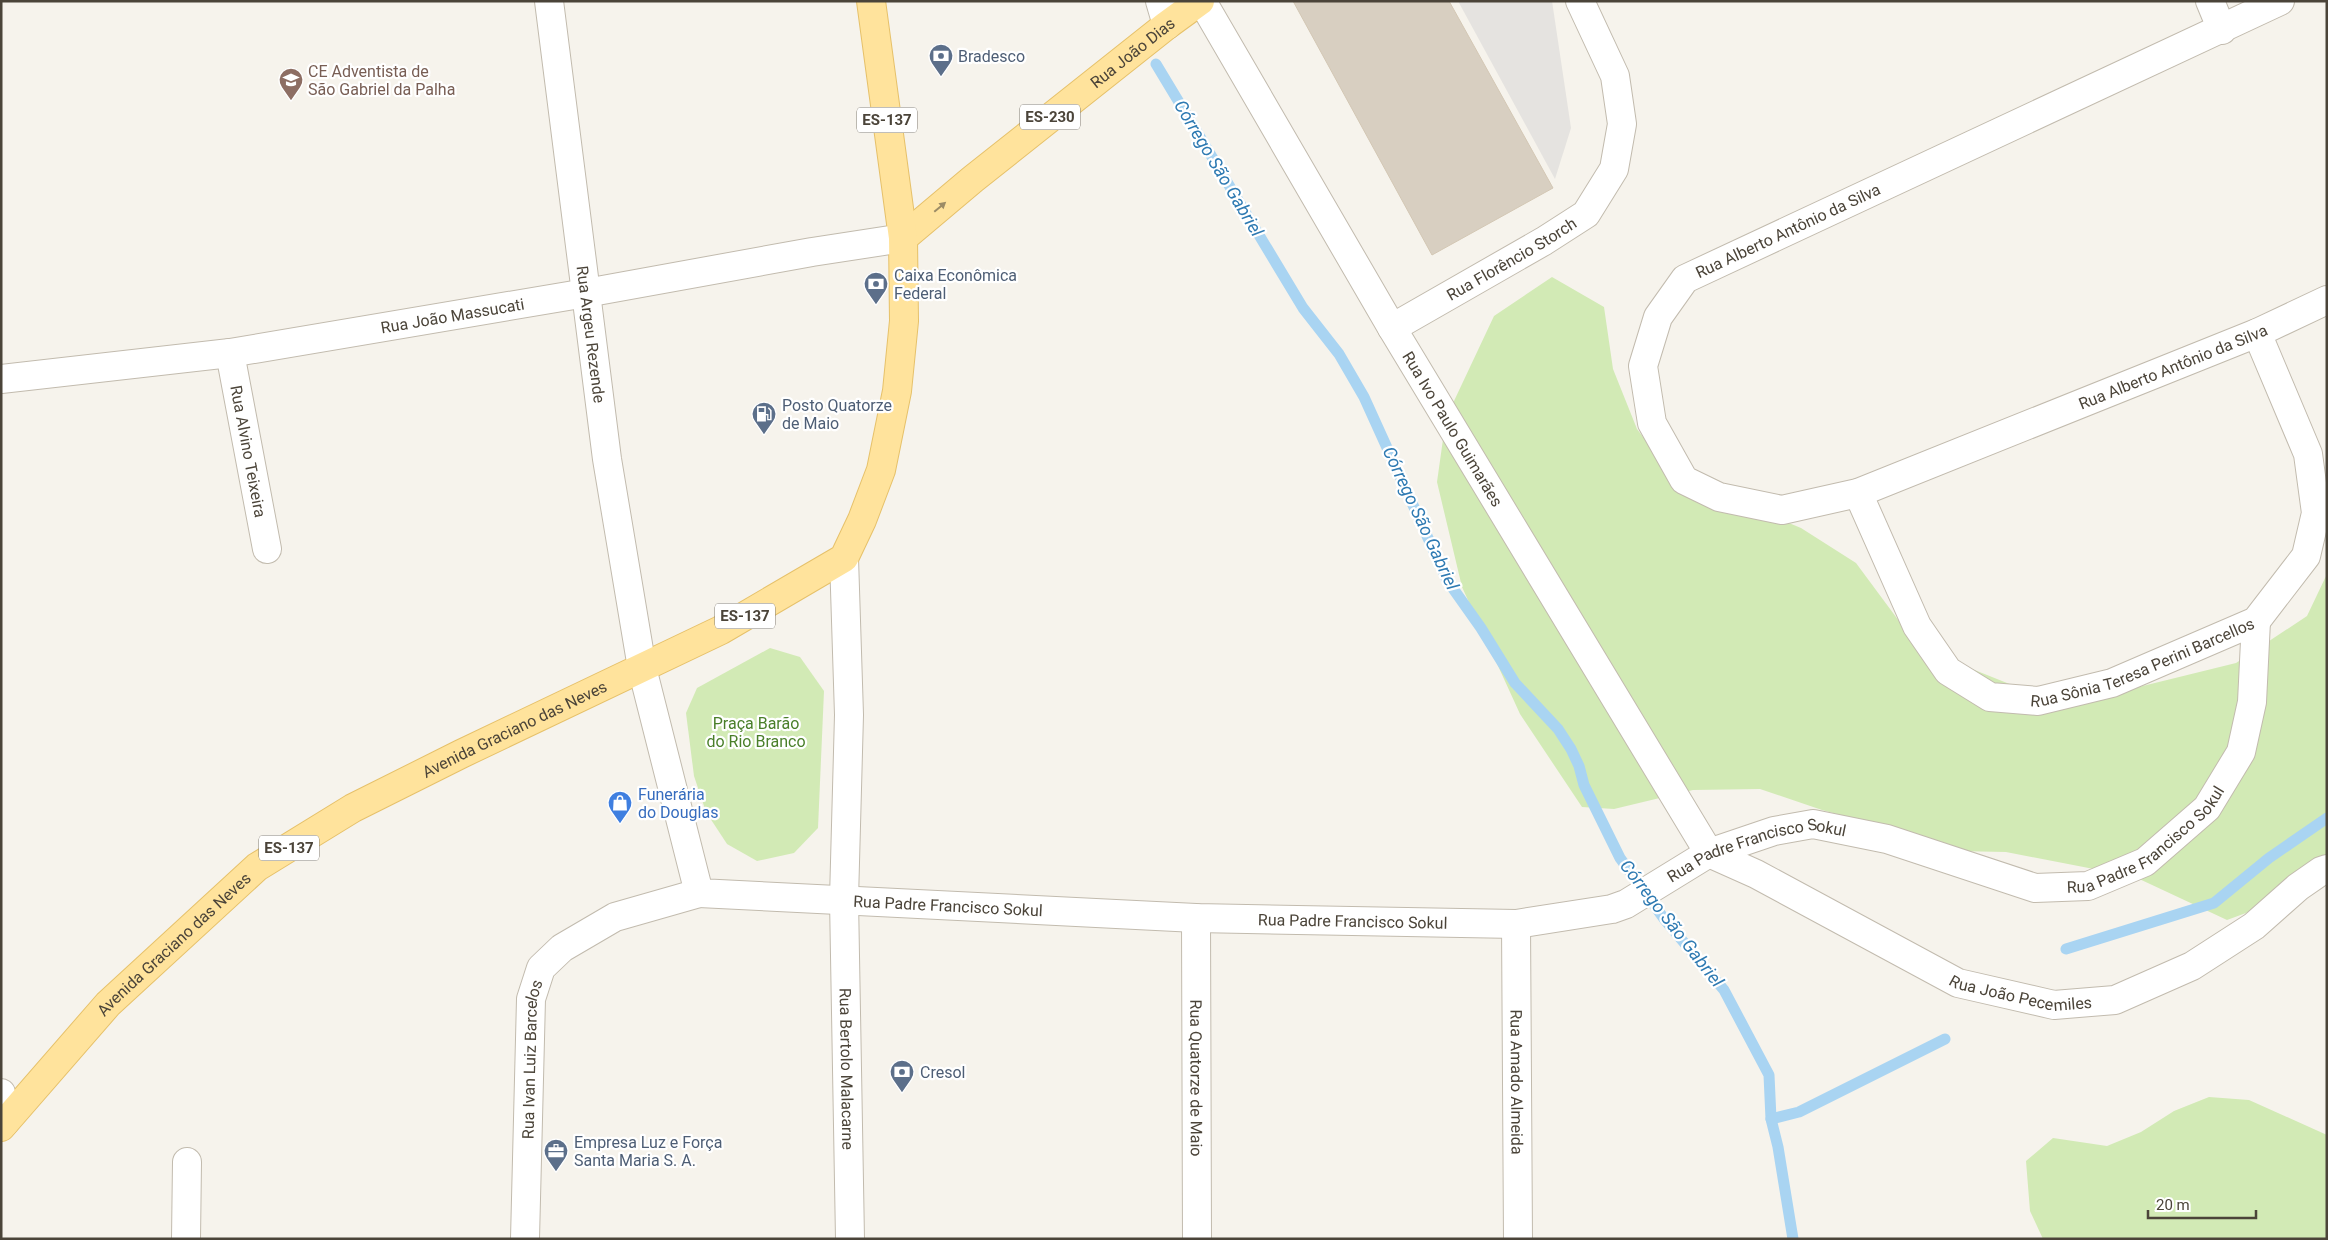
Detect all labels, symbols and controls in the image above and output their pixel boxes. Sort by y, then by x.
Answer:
street label: Rua João Dias [1086,13,1178,92]
bank icon: Bradesco [928,43,954,77]
place label: Bradesco [958,47,1025,66]
place label: CE Adventista de São Gabriel da Palha [308,62,455,99]
school or university icon: CE Adventista de São Gabriel da Palha [278,67,304,101]
water label: Córrego São Gabriel [1170,96,1268,241]
road number: ES-230 [1020,104,1080,130]
road number: ES-137 [857,108,917,132]
street label: Rua Alberto Antônio da Silva [1693,180,1883,282]
one-way arrow [934,201,947,212]
street label: Rua Florêncio Storch [1443,213,1580,304]
street label: Rua Argeu Rezende [573,265,609,404]
place label: Caixa Econômica Federal [894,266,1017,303]
bank icon: Caixa Econômica Federal [863,271,889,305]
street label: Rua João Massucati [379,294,526,337]
street label: Rua Alberto Antônio da Silva [2076,320,2270,413]
street label: Rua Ivo Paulo Guimarães [1399,348,1507,510]
street label: Rua Alvino Teixeira [227,384,270,519]
place label: Posto Quatorze de Maio [782,396,892,433]
fuel station icon: Posto Quatorze de Maio [751,401,777,435]
water label: Córrego São Gabriel [1379,443,1464,594]
road number: ES-137 [715,604,775,628]
street label: Rua Sônia Teresa Perini Barcellos [2030,613,2257,711]
street label: Avenida Graciano das Neves [419,676,610,781]
park label: Praça Barão do Rio Branco [706,714,806,751]
street label: Rua Padre Francisco Sokul [2066,782,2228,896]
place label: Funerária do Douglas [638,785,718,822]
shop icon: Funerária do Douglas [607,790,633,824]
street label: Rua Padre Francisco Sokul [1663,814,1848,886]
road number: ES-137 [259,836,319,860]
water label: Córrego São Gabriel [1616,855,1729,991]
street label: Avenida Graciano das Neves [93,868,254,1019]
street label: Rua Padre Francisco Sokul [853,891,1043,920]
street label: Rua Padre Francisco Sokul [1258,910,1448,932]
street label: Rua João Pecemiles [1946,971,2093,1015]
street label: Rua Ivan Luiz Barcelos [518,977,546,1139]
street label: Rua Bertolo Malacarne [836,988,858,1150]
street label: Rua Quatorze de Maio [1187,999,1206,1157]
street label: Rua Amado Almeida [1507,1009,1527,1155]
bank icon: Cresol [889,1059,915,1093]
place label: Cresol [920,1063,965,1082]
place label: Empresa Luz e Força Santa Maria S. A. [574,1133,722,1170]
office icon: Empresa Luz e Força Santa Maria S. A. [543,1138,569,1172]
scale bar [2148,1188,2256,1220]
text: 20 m [2156,1196,2190,1214]

